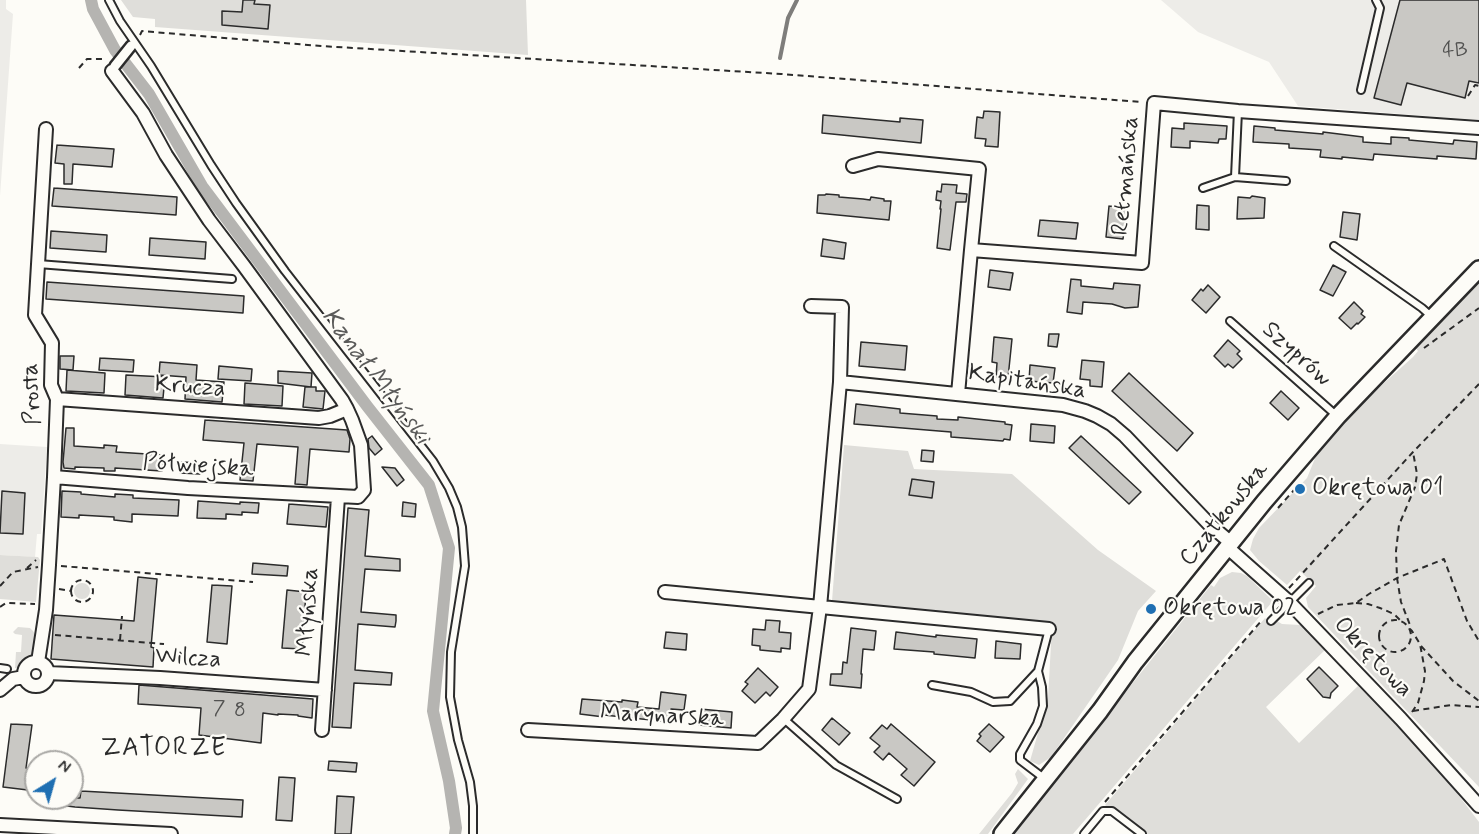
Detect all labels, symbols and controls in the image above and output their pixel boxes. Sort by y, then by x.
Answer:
house number: 4B [1442,39,1468,65]
street label: Retmańska [1107,115,1147,237]
water label: Kanał Młyński [313,302,437,452]
street label: Szyprów [1255,316,1337,394]
street label: Kapitańska [966,359,1088,407]
street label: Prosta [17,362,49,426]
street label: Krucza [154,371,226,405]
street label: Półwiejska [142,449,254,485]
street label: Czatkowska [1174,457,1276,573]
place label: Okrętowa 01 [1312,475,1444,503]
marker: Okrętowa 01 [1293,482,1307,496]
street label: Młyńska [292,567,326,657]
place label: Okrętowa 02 [1163,595,1297,623]
marker: Okrętowa 02 [1144,602,1158,616]
street label: Okrętowa [1326,612,1418,704]
street label: Wilcza [154,642,222,676]
house number: 7 [213,697,225,723]
house number: 8 [234,699,246,725]
street label: Marynarska [599,699,725,735]
district label: ZATORZE [98,734,230,766]
north arrow [24,750,84,810]
text: N [53,755,75,778]

